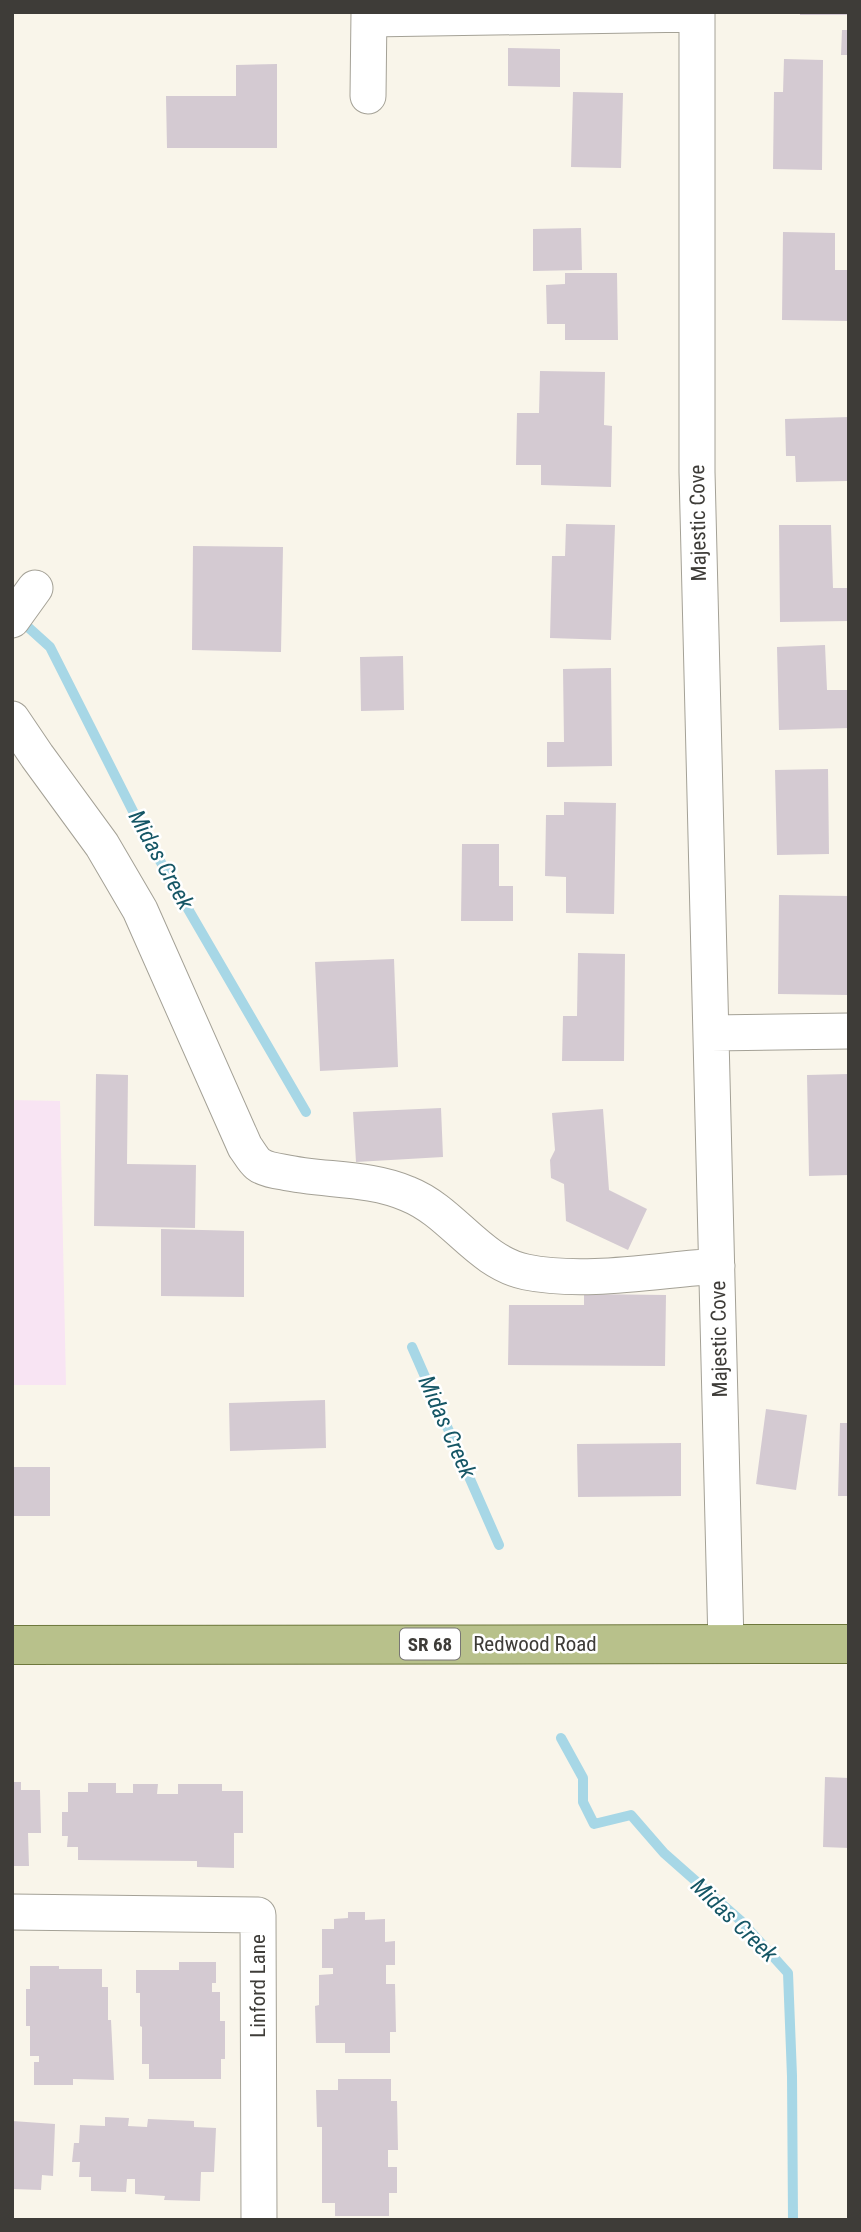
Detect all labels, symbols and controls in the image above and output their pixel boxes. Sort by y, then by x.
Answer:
street label: Majestic Cove [685,464,711,581]
water label: Midas Creek [123,806,200,915]
street label: Majestic Cove [706,1280,732,1397]
water label: Midas Creek [412,1372,482,1483]
road number: SR 68 [400,1628,460,1660]
street label: Redwood Road [473,1632,597,1656]
water label: Midas Creek [685,1872,783,1968]
street label: Linford Lane [246,1934,270,2038]

